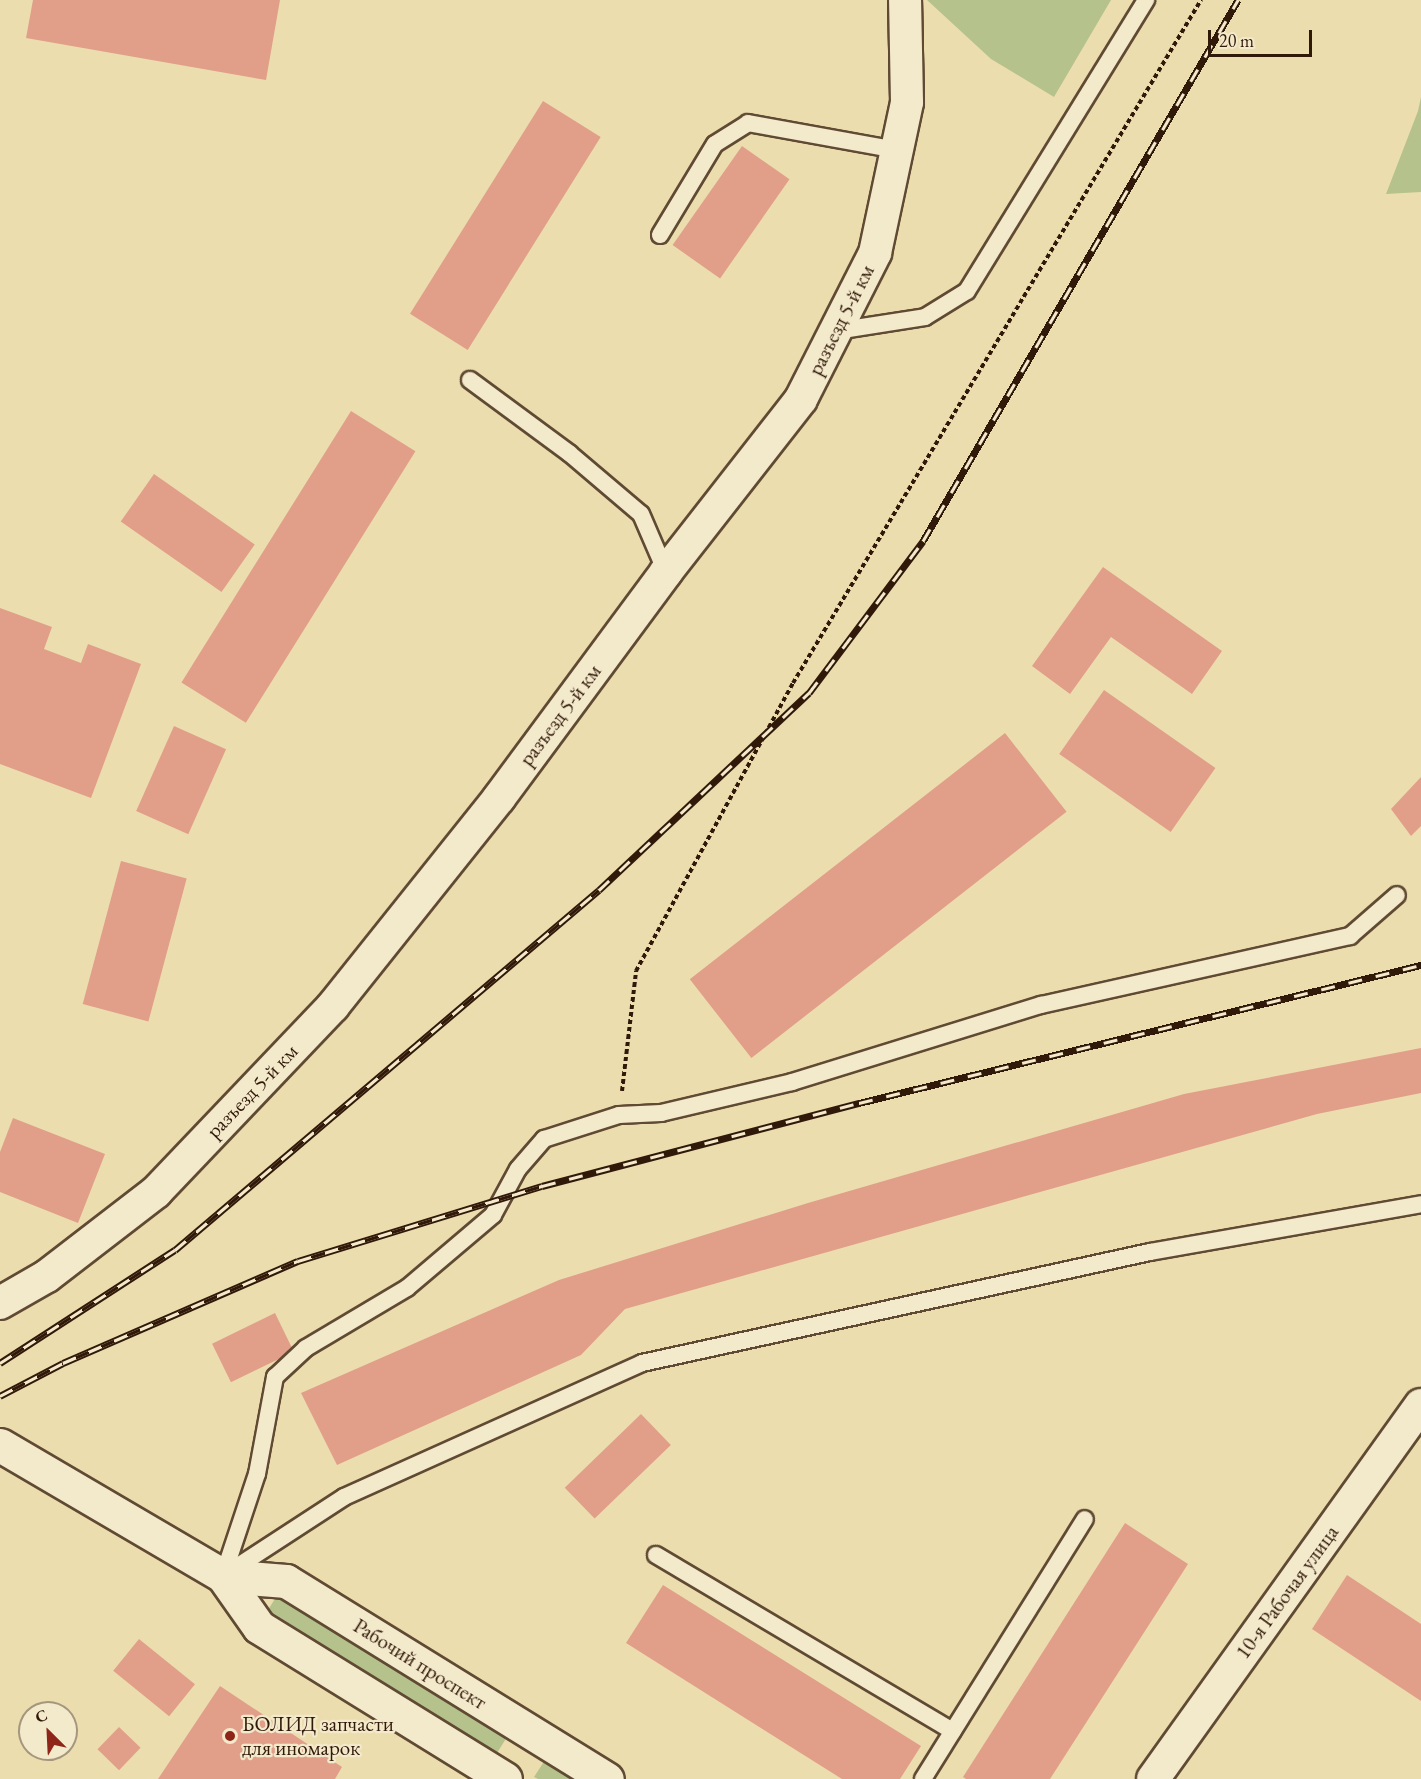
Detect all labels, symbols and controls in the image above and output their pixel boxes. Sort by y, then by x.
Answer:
scale bar [1211,18,1314,56]
text: 20 m [1219,29,1254,52]
street label: разъезд 5-й км [802,261,880,379]
street label: разъезд 5-й км [514,659,606,771]
street label: разъезд 5-й км [201,1039,303,1143]
street label: 10-я Рабочая улица [1230,1520,1344,1664]
street label: Рабочий проспект [349,1613,491,1715]
north arrow [18,1701,78,1761]
text: С [32,1704,51,1728]
place label: БОЛИД запчасти для иномарок [242,1711,394,1761]
marker: БОЛИД запчасти для иномарок [223,1729,237,1743]

